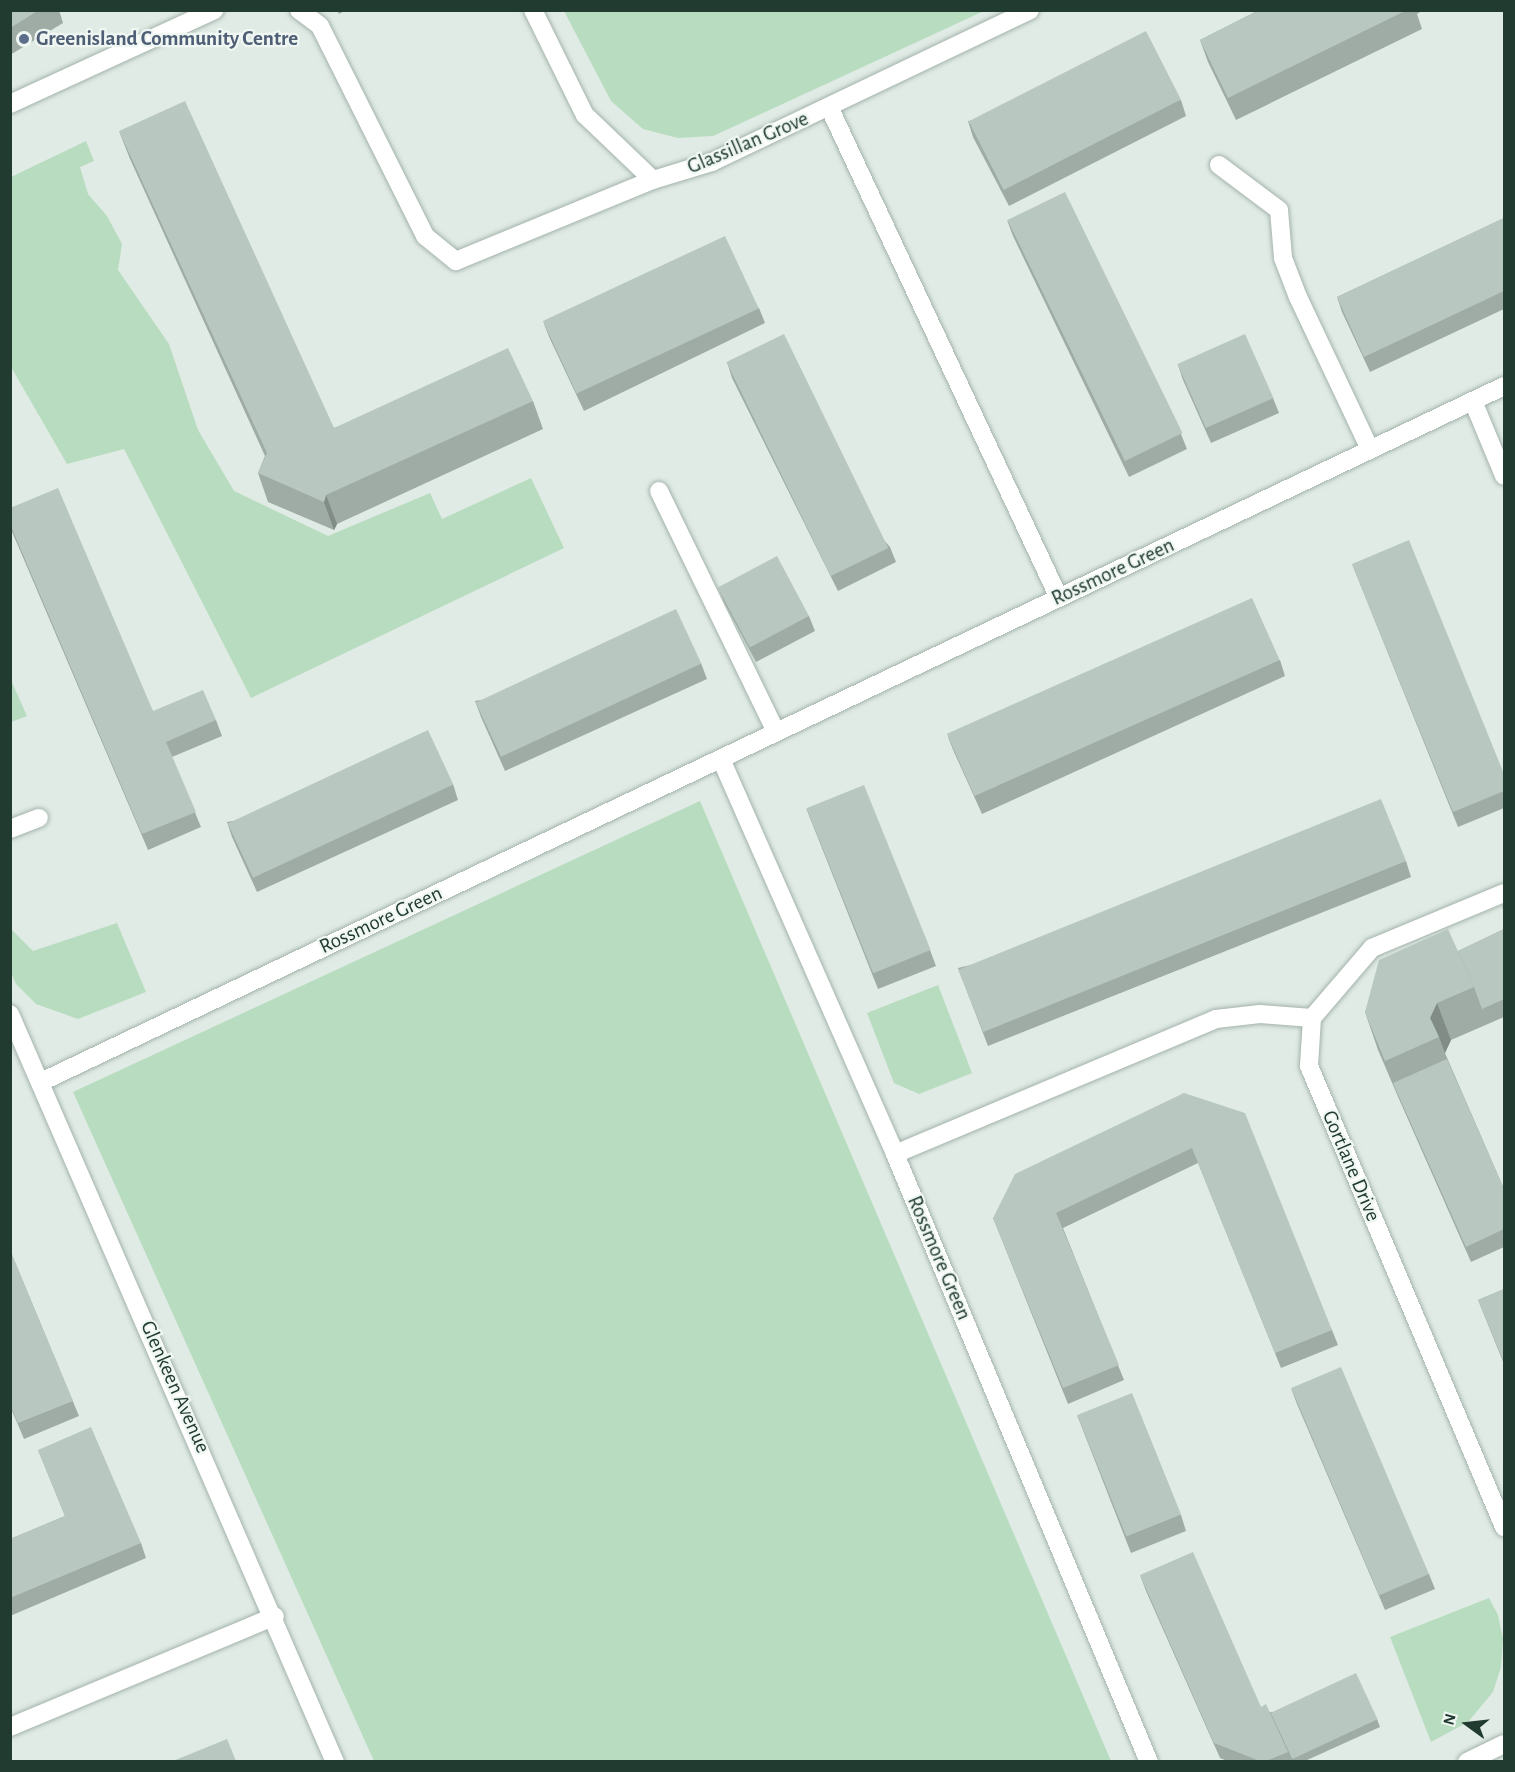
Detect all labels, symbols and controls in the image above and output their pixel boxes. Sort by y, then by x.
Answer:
place label: Greenisland Community Centre [36,26,298,52]
marker: Greenisland Community Centre [17,32,31,46]
street label: Glassillan Grove [684,106,812,180]
street label: Rossmore Green [1048,533,1178,611]
street label: Rossmore Green [316,881,446,959]
street label: Gortlane Drive [1316,1107,1386,1225]
street label: Rossmore Green [901,1192,977,1324]
street label: Glenkeen Avenue [135,1317,215,1457]
north arrow [1437,1694,1497,1754]
text: N [1440,1712,1459,1727]

